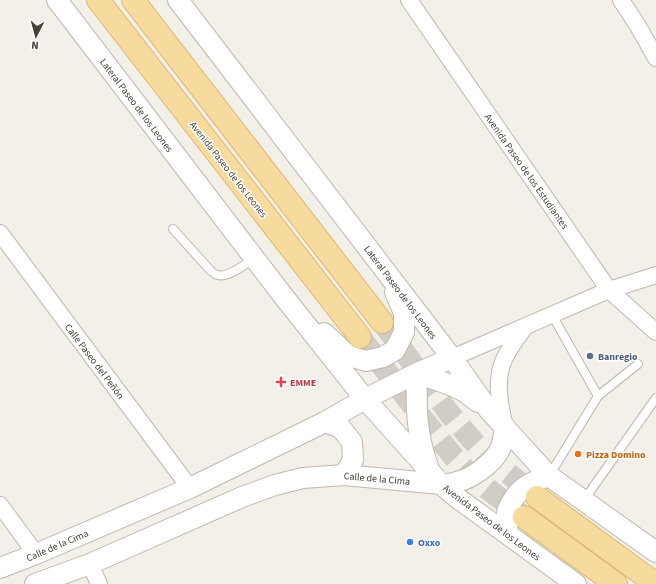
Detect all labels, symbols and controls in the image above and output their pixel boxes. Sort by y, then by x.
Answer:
north arrow [16,16,56,56]
text: N [31,38,39,53]
street label: Lateral Paseo de los Leones [96,56,176,155]
street label: Avenida Paseo de los Estudiantes [481,111,571,232]
street label: Avenida Paseo de los Leones [186,119,270,221]
street label: Lateral Paseo de los Leones [360,243,440,342]
street label: Calle Paseo del Peñón [61,321,127,402]
place label: Banregio [598,350,638,364]
marker: Banregio [585,351,595,361]
marker: EMME [275,376,287,388]
place label: EMME [290,376,316,390]
place label: Pizza Domino [586,448,646,462]
marker: Pizza Domino [573,449,583,459]
street label: Calle de la Cima [343,469,411,489]
street label: Avenida Paseo de los Leones [440,481,543,564]
street label: Calle de la Cima [24,527,91,565]
place label: Oxxo [418,536,441,550]
marker: Oxxo [405,537,415,547]

